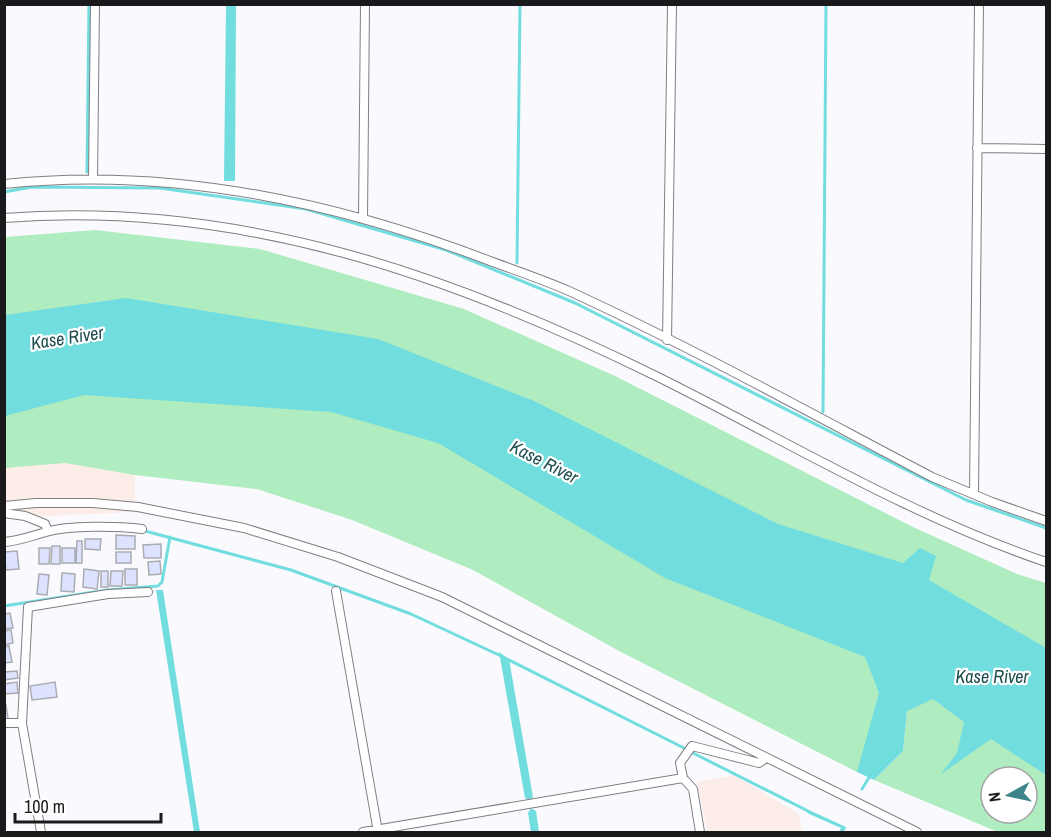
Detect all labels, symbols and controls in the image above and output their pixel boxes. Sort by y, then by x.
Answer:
water label: Kase River [29,319,106,356]
water label: Kase River [506,434,583,490]
water label: Kase River [955,664,1030,689]
north arrow [979,765,1039,825]
scale bar [15,786,160,824]
text: N [983,791,1006,803]
text: 100 m [24,794,65,819]

